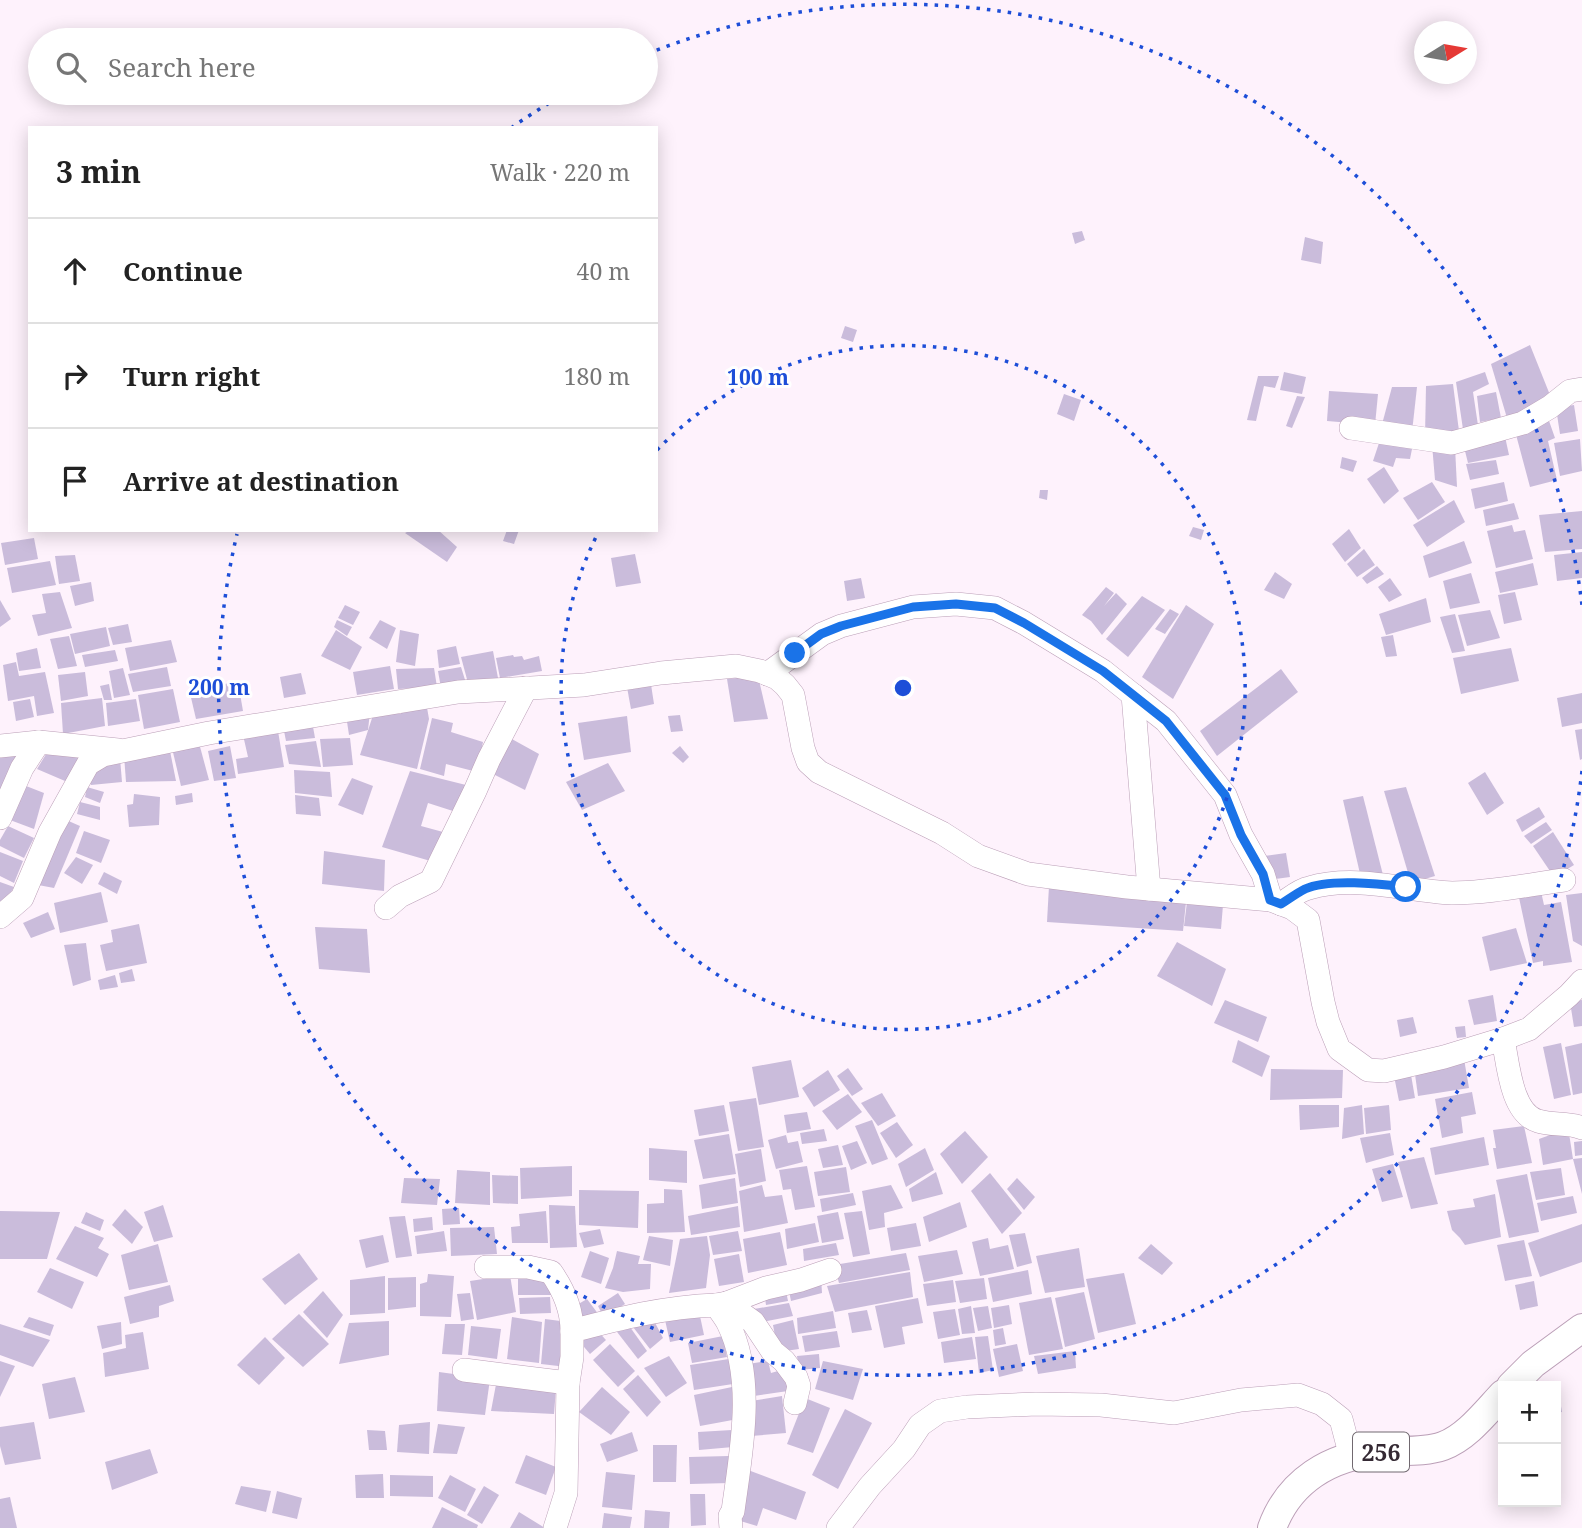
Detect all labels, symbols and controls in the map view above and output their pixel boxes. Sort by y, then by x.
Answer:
north arrow [1414,21,1477,84]
search box [28,28,658,105]
icon: search [52,48,90,86]
text: Search here [108,49,256,85]
text: 3 min [56,151,141,192]
text: Walk · 220 m [490,156,630,188]
icon: ahead [56,252,94,290]
text: Continue [123,253,243,289]
text: 40 m [577,255,630,287]
icon: right [56,357,94,395]
text: Turn right [123,358,260,394]
text: 180 m [564,360,630,392]
text: 100 m [727,363,789,391]
icon: arrive [56,462,94,500]
text: Arrive at destination [123,463,399,499]
route end [779,637,810,668]
text: 200 m [188,673,250,701]
centre of rings [891,676,915,700]
route start [1390,871,1421,902]
map controls [1498,1381,1561,1507]
button: + [1498,1381,1561,1444]
road number: 256 [1353,1432,1409,1471]
button: − [1498,1444,1561,1507]

